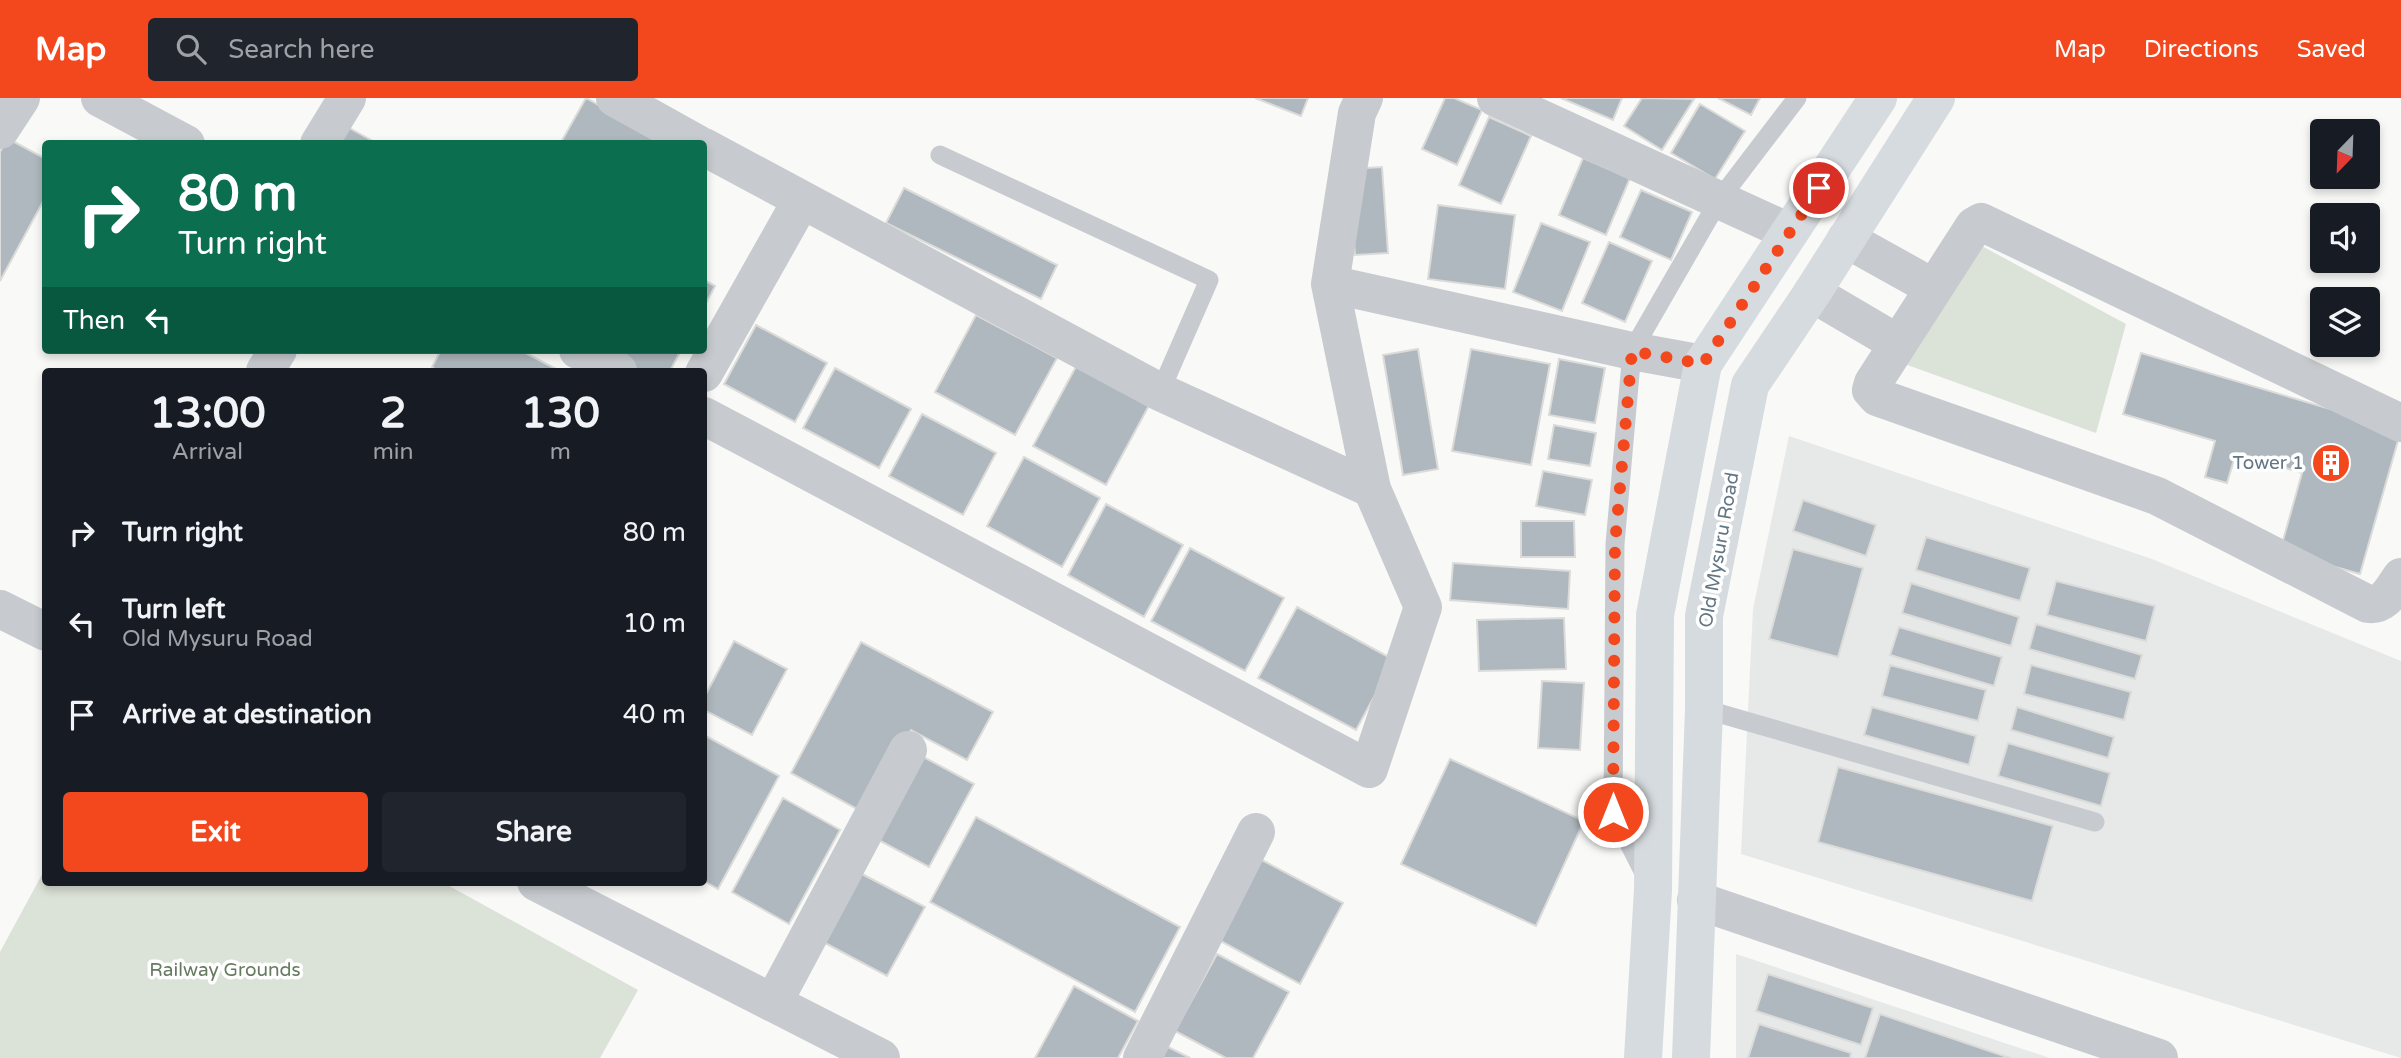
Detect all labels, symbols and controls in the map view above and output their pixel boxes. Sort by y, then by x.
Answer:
search box [148,18,638,81]
text: Map [35,30,106,69]
icon: search [172,30,210,68]
text: Search here [228,34,374,65]
text: Map [2054,35,2106,64]
text: Directions [2144,35,2259,64]
text: Saved [2297,35,2366,64]
north arrow [2310,119,2380,189]
map controls [2310,119,2380,357]
pin [1789,158,1849,218]
text: 80 m [178,165,297,224]
icon: right [63,168,154,259]
icon: arrive [1800,169,1838,207]
button: sound [2310,203,2380,273]
text: Turn right [178,225,327,263]
button: layers [2310,287,2380,357]
icon: left [139,301,177,339]
text: Then [63,305,125,336]
text: 13:00 [149,388,266,439]
text: 2 [380,388,406,439]
text: 130 [521,388,600,439]
text: Arrival [172,438,243,466]
text: min [373,438,414,466]
text: m [550,438,571,466]
building icon: Tower 1 [2310,442,2352,484]
place label: Tower 1 [2232,452,2304,474]
street label: Old Mysuru Road [1694,471,1744,629]
icon: right [63,514,101,552]
text: Turn right [122,517,243,548]
text: 80 m [623,517,686,548]
text: Turn left [122,594,225,625]
icon: left [63,605,101,643]
text: 10 m [623,608,686,639]
text: Old Mysuru Road [122,625,313,653]
icon: arrive [63,696,101,734]
text: Arrive at destination [122,699,372,730]
text: 40 m [623,699,686,730]
position arrow [1576,775,1650,849]
button: Exit [63,792,368,872]
button: Share [382,792,686,872]
park label: Railway Grounds [149,959,301,981]

